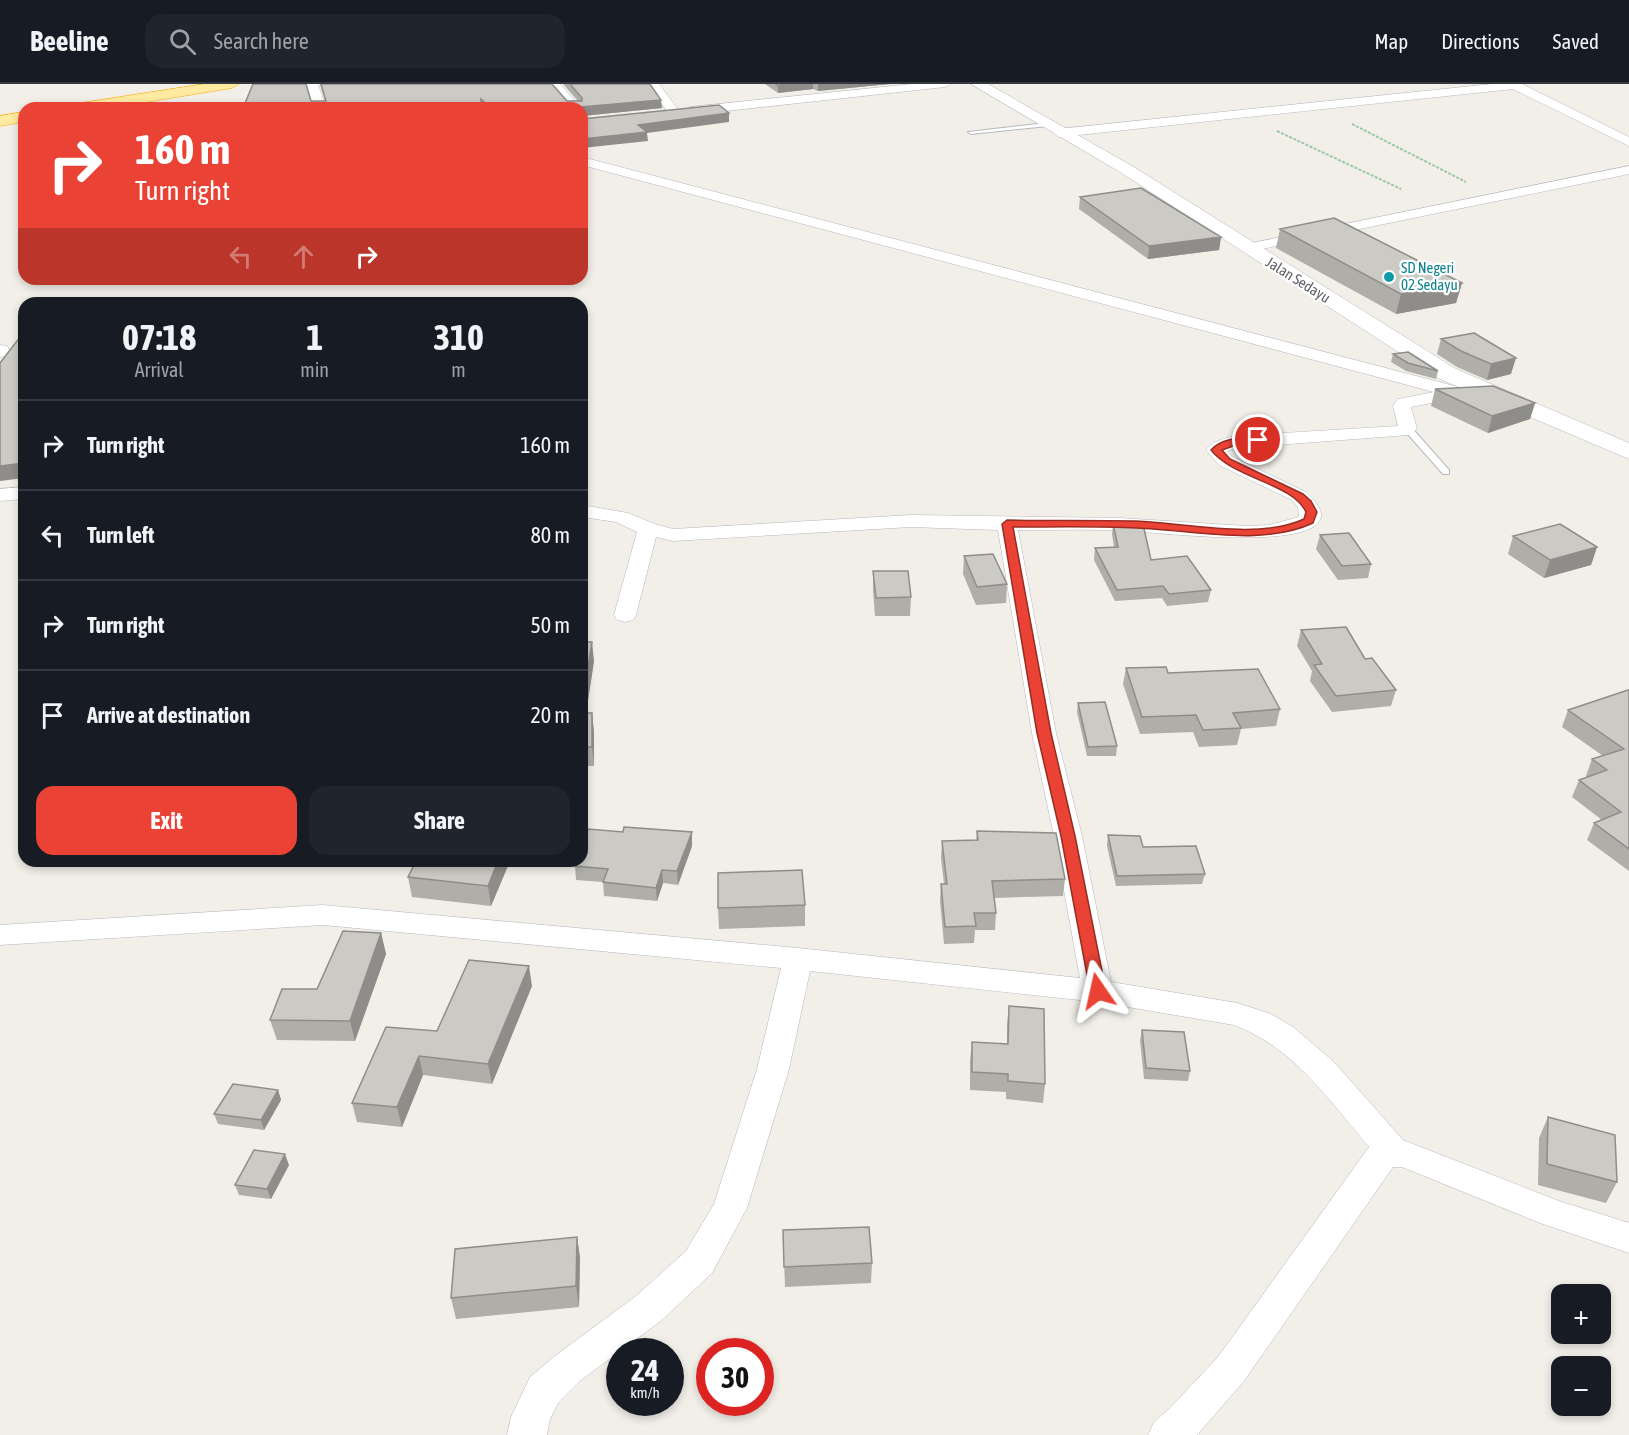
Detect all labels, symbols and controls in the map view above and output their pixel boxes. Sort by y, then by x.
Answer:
search box [145,14,565,68]
text: Beeline [30,25,109,57]
icon: search [166,25,199,58]
text: Search here [214,28,309,54]
text: Map [1374,29,1408,53]
text: Directions [1441,29,1520,53]
text: Saved [1553,29,1599,53]
text: 160 m [135,125,230,173]
icon: right [36,126,114,204]
text: Turn right [135,175,230,206]
icon: left [224,240,257,273]
icon: ahead [287,240,320,273]
icon: right [350,240,383,273]
street label: Jalan Sedayu [1263,253,1334,306]
place label: SD Negeri 02 Sedayu [1401,259,1458,293]
marker: SD Negeri 02 Sedayu [1382,270,1396,284]
text: 07:18 [122,316,196,358]
text: 1 [306,316,323,358]
text: 310 [433,316,484,358]
text: Arrival [135,358,184,381]
text: min [300,358,329,381]
text: m [451,358,466,381]
pin [1232,414,1283,465]
icon: arrive [1241,423,1274,456]
icon: right [36,429,69,462]
text: Turn right [87,432,164,458]
text: 160 m [520,432,570,458]
icon: left [36,519,69,552]
text: Turn left [87,522,154,548]
text: 80 m [530,522,570,548]
icon: right [36,609,69,642]
text: Turn right [87,612,164,638]
text: 50 m [530,612,570,638]
icon: arrive [36,699,69,732]
text: Arrive at destination [87,702,250,728]
text: 20 m [530,702,570,728]
button: Exit [36,786,297,855]
button: Share [309,786,570,855]
position arrow [1066,959,1130,1023]
map controls [1551,1284,1611,1416]
button: + [1551,1284,1611,1344]
speed limit sign: 30 [696,1338,774,1416]
text: 24 [631,1353,659,1387]
button: − [1551,1356,1611,1416]
text: km/h [630,1384,660,1401]

